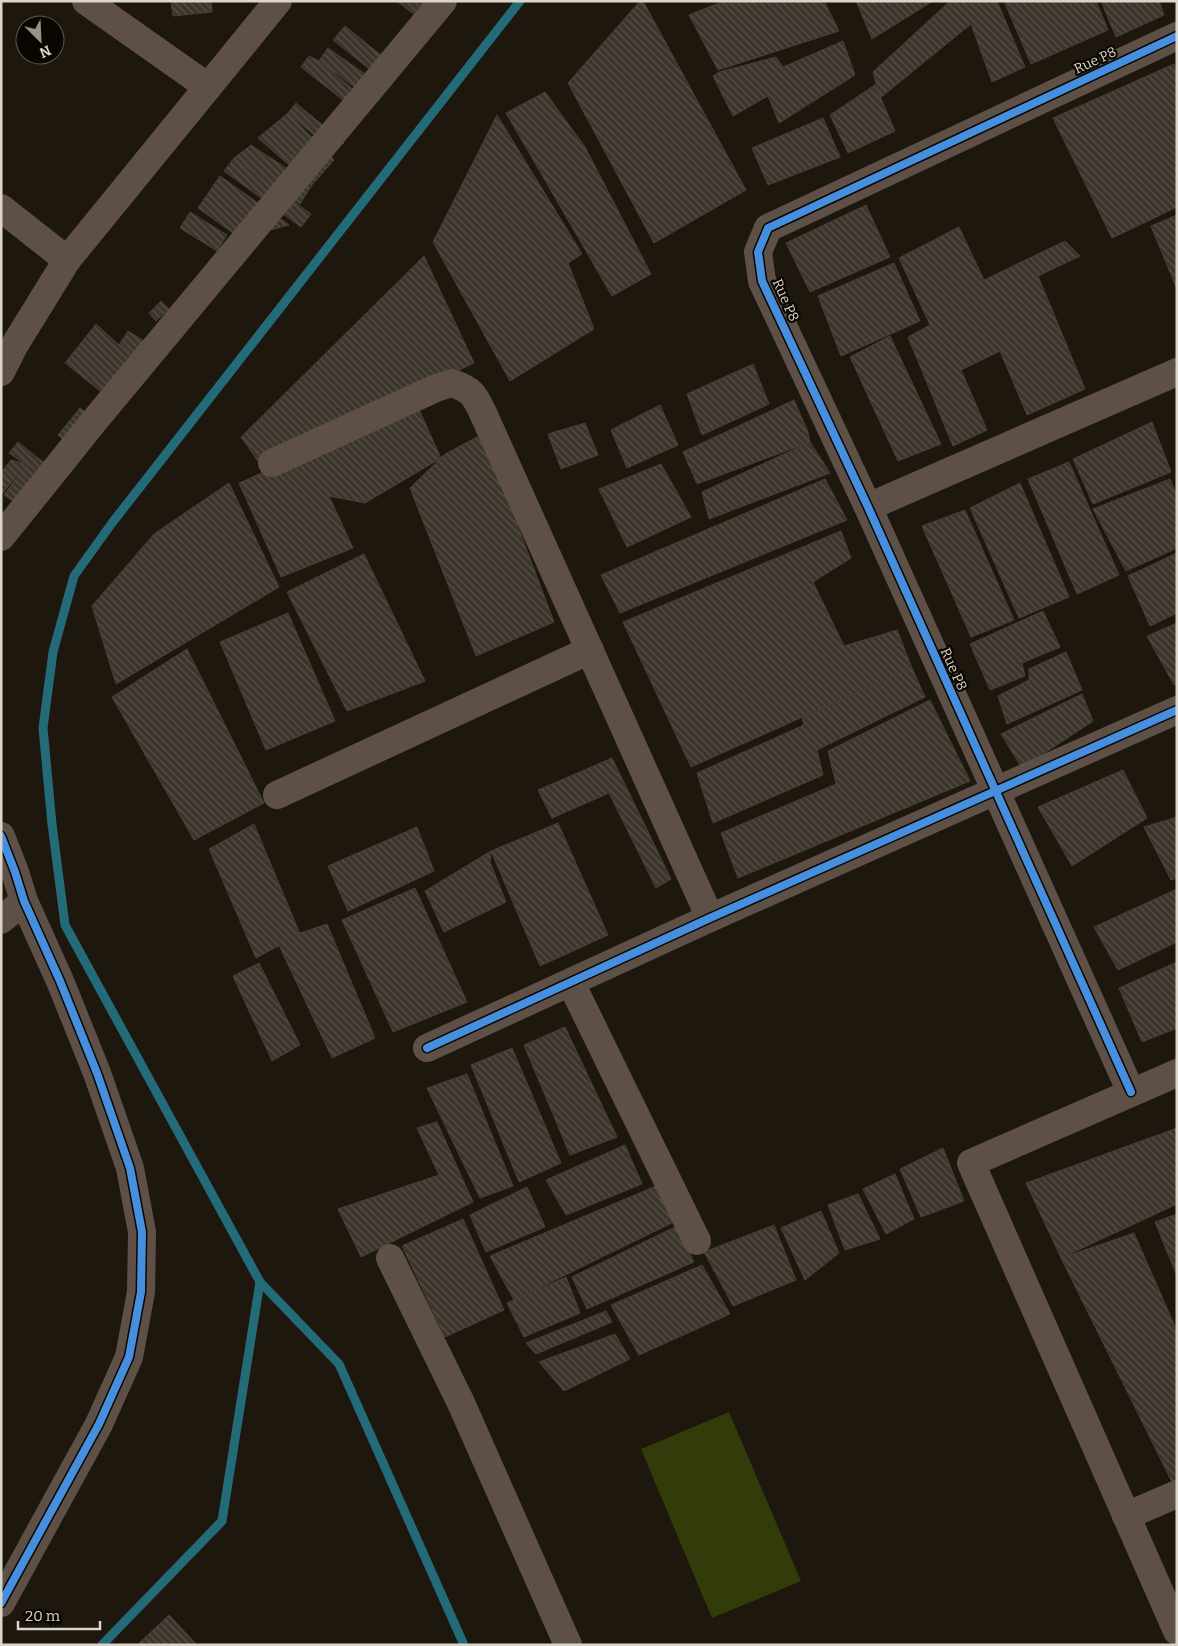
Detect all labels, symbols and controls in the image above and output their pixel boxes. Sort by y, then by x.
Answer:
north arrow [15,15,65,65]
text: N [37,41,53,61]
street label: Rue P8 [1071,43,1119,78]
street label: Rue P8 [769,276,802,324]
street label: Rue P8 [937,645,970,693]
scale bar [18,1598,100,1630]
text: 20 m [25,1607,61,1625]

